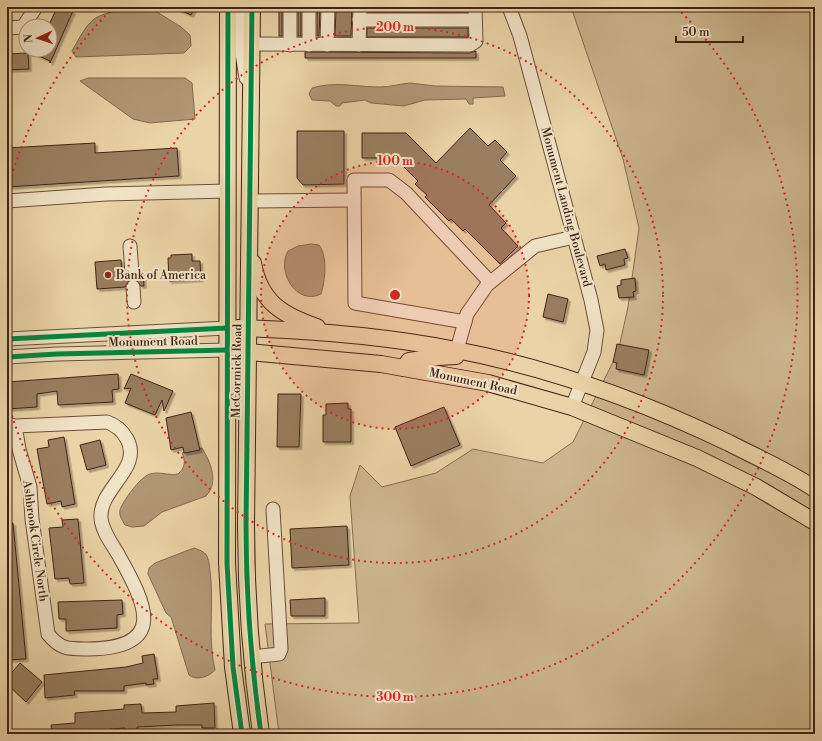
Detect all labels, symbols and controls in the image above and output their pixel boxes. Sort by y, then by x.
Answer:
north arrow [18,18,58,58]
scale bar [676,18,743,44]
text: 200 m [376,20,414,35]
text: 50 m [682,25,710,40]
text: N [22,33,36,43]
street label: Monument Landing Boulevard [537,125,595,289]
text: 100 m [377,154,413,169]
place label: Bank of America [115,268,207,283]
marker: Bank of America [103,270,113,280]
centre of rings [388,288,402,302]
street label: McCormick Road [229,324,245,418]
street label: Monument Road [108,334,198,350]
street label: Monument Road [428,365,519,399]
street label: Ashbrook Circle North [19,478,51,603]
text: 300 m [376,690,414,705]

